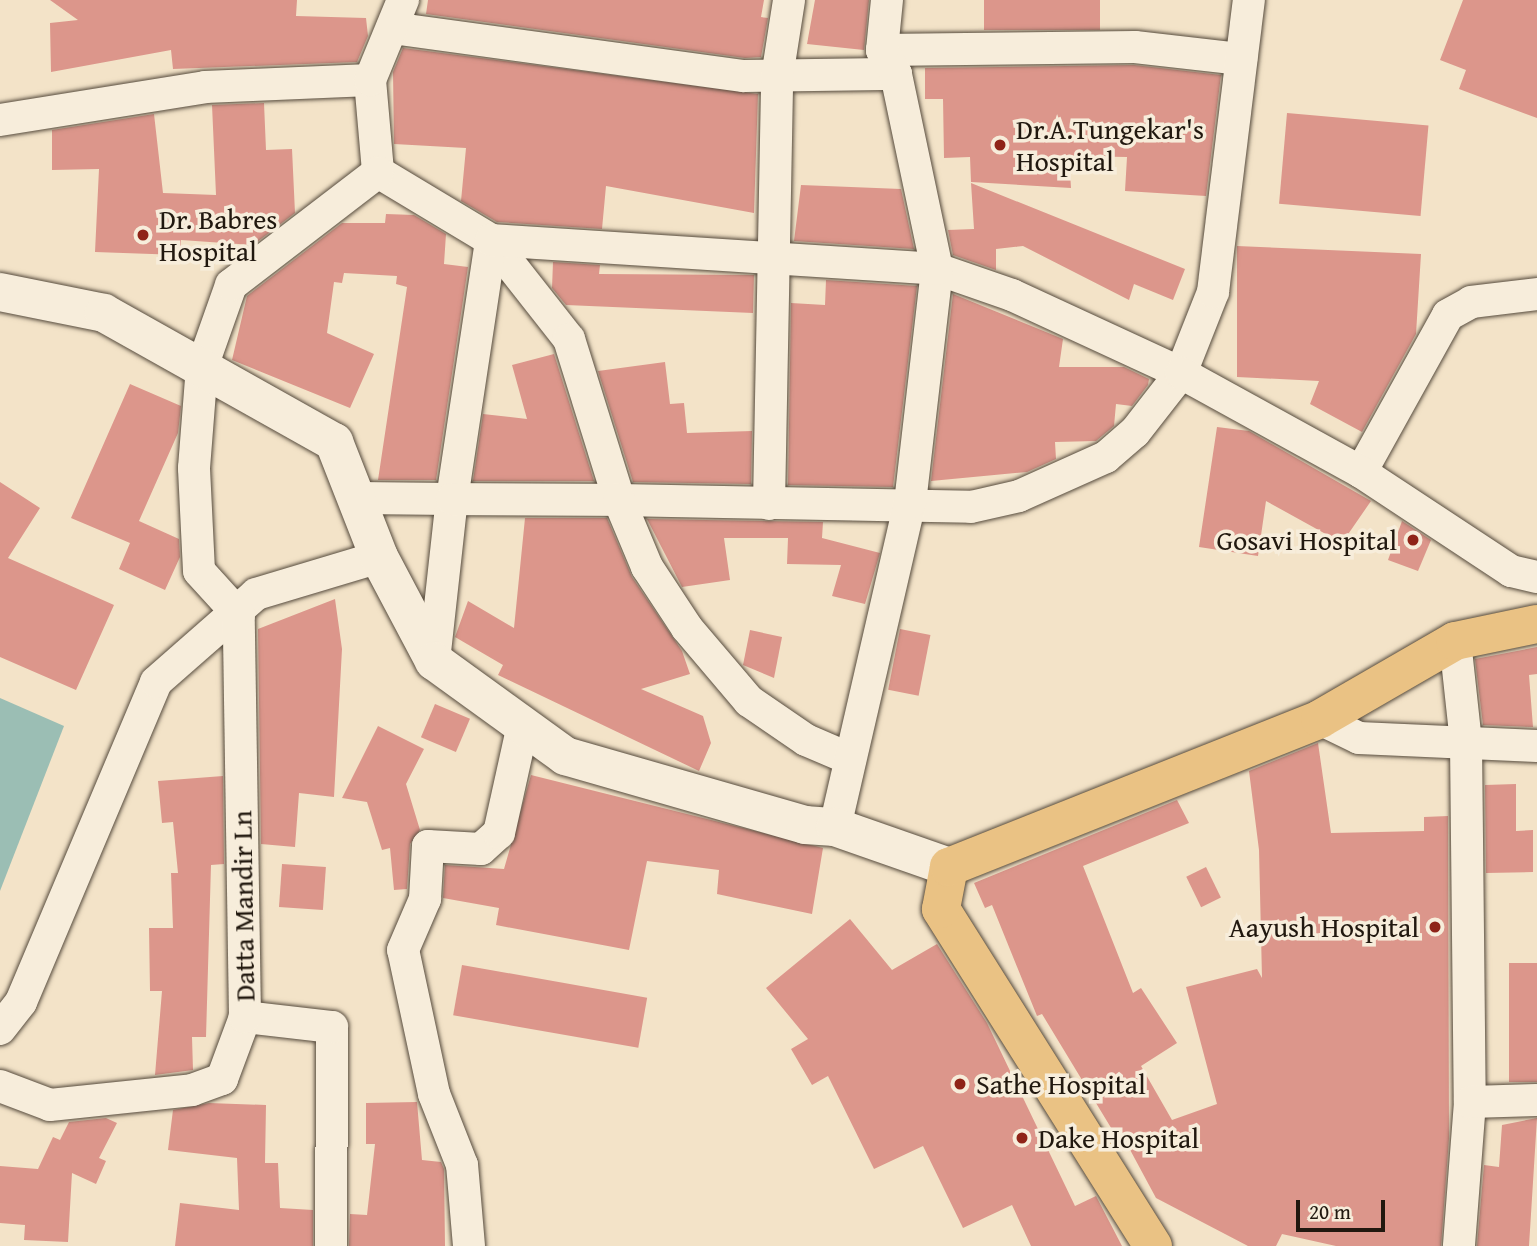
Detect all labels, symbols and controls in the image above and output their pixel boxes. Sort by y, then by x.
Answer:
place label: Dr.A.Tungekar's Hospital [1016,112,1204,178]
marker: Dr.A.Tungekar's Hospital [990,135,1010,155]
place label: Dr. Babres Hospital [159,202,277,268]
marker: Dr. Babres Hospital [133,225,153,245]
place label: Gosavi Hospital [1216,523,1397,557]
marker: Gosavi Hospital [1403,530,1423,550]
street label: Datta Mandir Ln [225,810,261,1002]
place label: Aayush Hospital [1229,910,1419,944]
marker: Aayush Hospital [1425,917,1445,937]
place label: Sathe Hospital [976,1067,1146,1101]
marker: Sathe Hospital [950,1074,970,1094]
place label: Dake Hospital [1038,1121,1199,1155]
marker: Dake Hospital [1012,1128,1032,1148]
scale bar [1299,1186,1388,1230]
text: 20 m [1309,1196,1351,1227]

